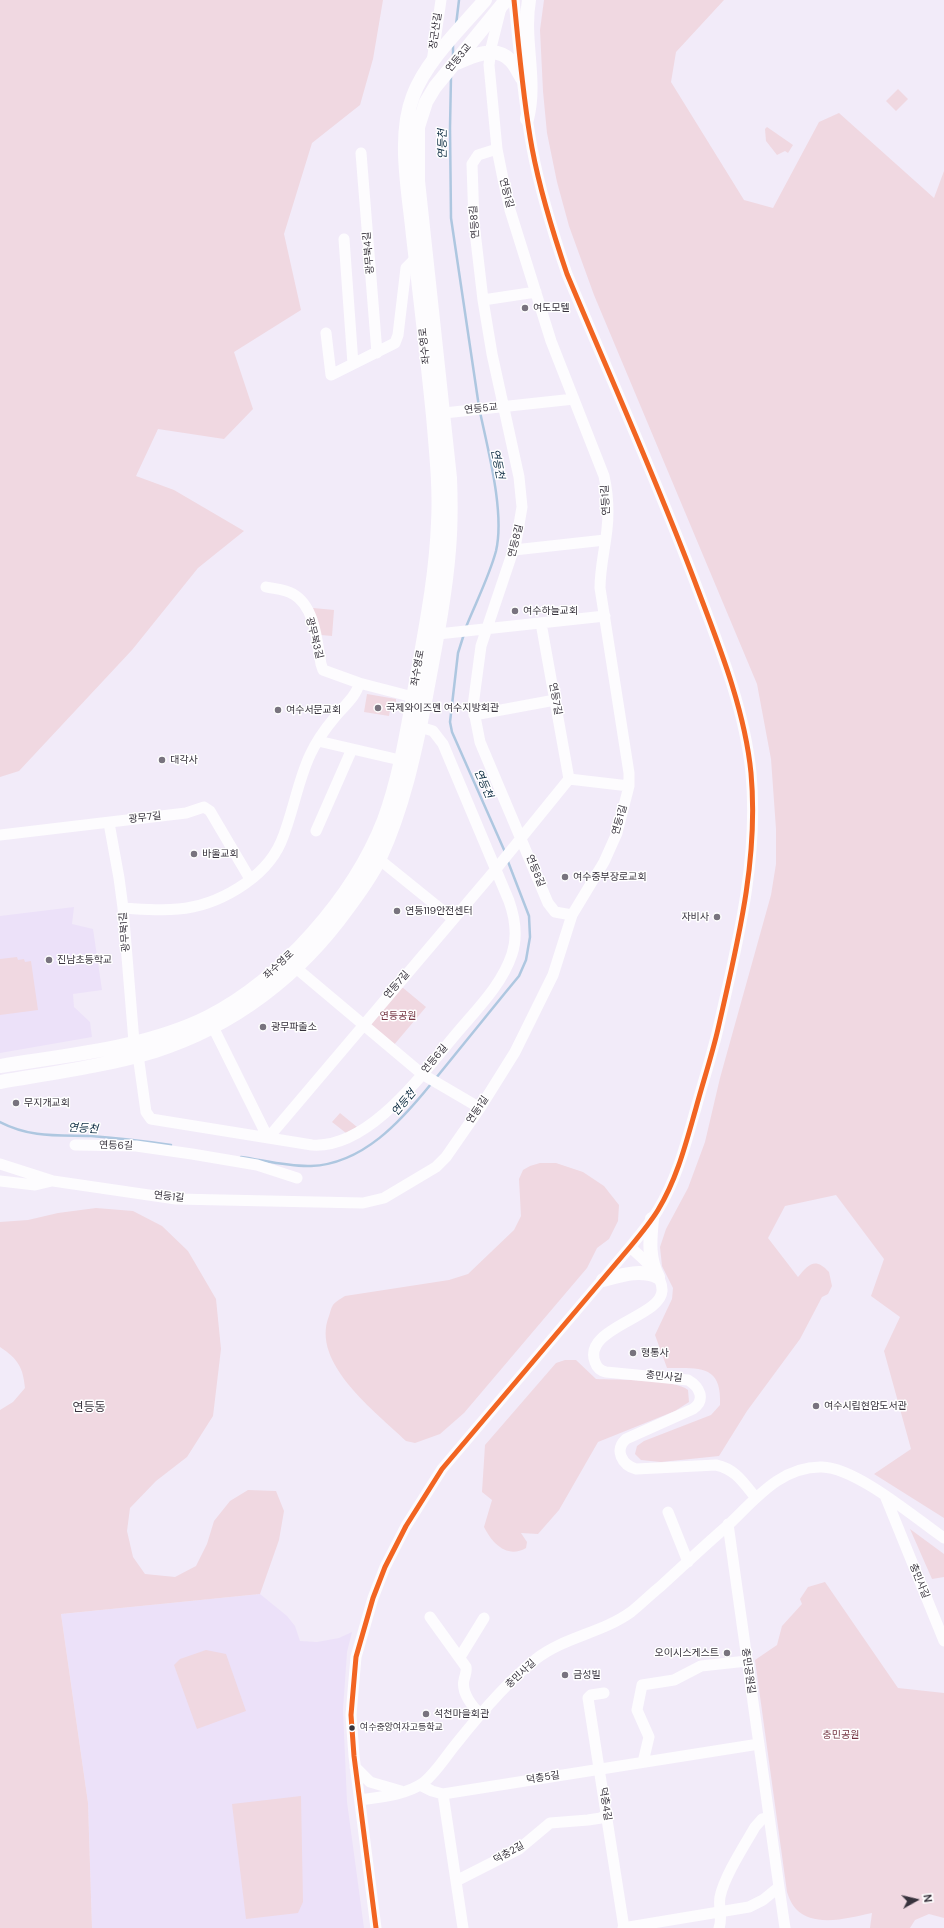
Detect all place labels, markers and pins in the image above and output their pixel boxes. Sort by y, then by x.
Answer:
place label: 여도모텔 [533,302,570,314]
marker: 여도모텔 [520,303,530,313]
place label: 여수하늘교회 [523,605,578,617]
marker: 여수하늘교회 [510,606,520,616]
place label: 국제와이즈멘 여수지방회관 [386,702,499,714]
marker: 국제와이즈멘 여수지방회관 [373,703,383,713]
place label: 여수서문교회 [286,704,341,716]
marker: 여수서문교회 [273,705,283,715]
place label: 대각사 [170,754,198,766]
marker: 대각사 [157,755,167,765]
place label: 바울교회 [202,848,239,860]
marker: 바울교회 [189,849,199,859]
place label: 여수중부장로교회 [573,871,647,883]
marker: 여수중부장로교회 [560,872,570,882]
place label: 연등119안전센터 [405,905,473,917]
marker: 연등119안전센터 [392,906,402,916]
place label: 자비사 [681,911,709,923]
marker: 자비사 [712,912,722,922]
place label: 진남초등학교 [57,954,112,966]
marker: 진남초등학교 [44,955,54,965]
place label: 광무파출소 [271,1021,317,1033]
marker: 광무파출소 [258,1022,268,1032]
place label: 무지개교회 [24,1097,70,1109]
marker: 무지개교회 [11,1098,21,1108]
place label: 형통사 [641,1347,669,1359]
marker: 형통사 [628,1348,638,1358]
place label: 여수시립현암도서관 [824,1400,907,1412]
marker: 여수시립현암도서관 [811,1401,821,1411]
place label: 오이시스게스트 [655,1647,719,1659]
marker: 오이시스게스트 [722,1648,732,1658]
place label: 금성빌 [573,1669,601,1681]
marker: 금성빌 [560,1670,570,1680]
place label: 석천마을회관 [434,1708,489,1720]
marker: 석천마을회관 [421,1709,431,1719]
marker: 여수중앙여자고등학교 [347,1723,357,1733]
place label: 여수중앙여자고등학교 [360,1723,443,1733]

